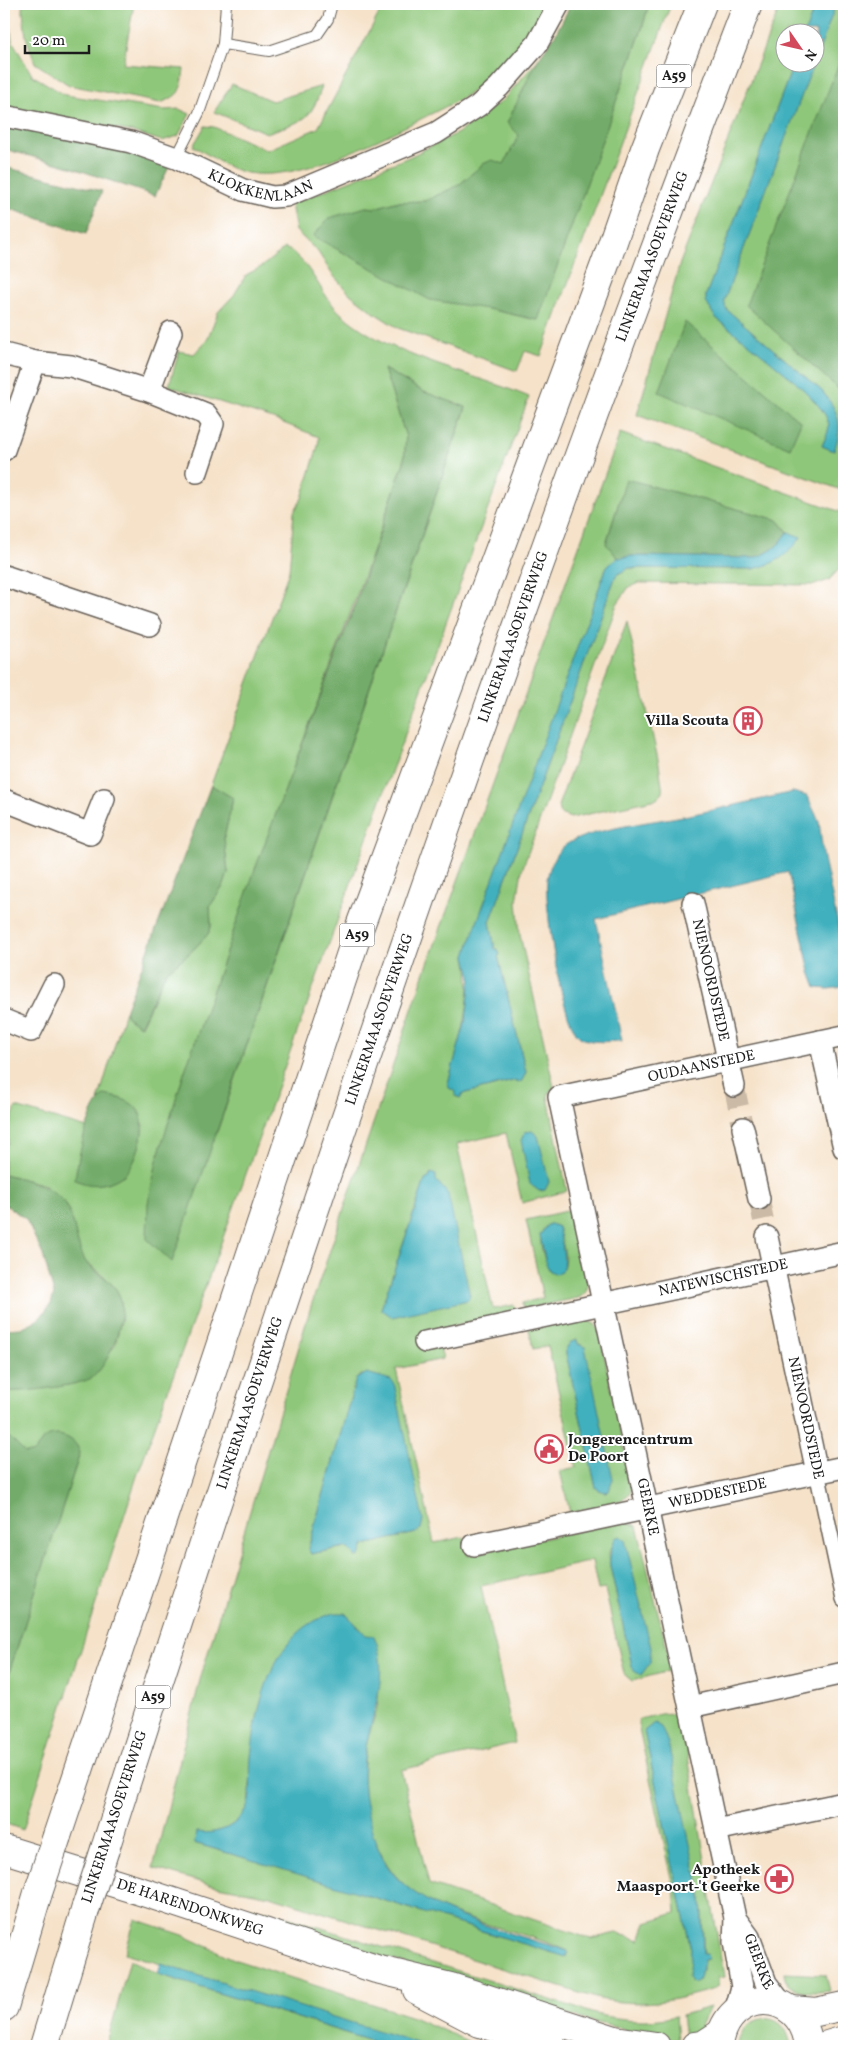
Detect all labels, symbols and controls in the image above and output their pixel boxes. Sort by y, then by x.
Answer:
scale bar [25,22,89,54]
north arrow [776,22,826,72]
text: 20 m [32,31,65,52]
text: N [799,45,820,64]
road number: A59 [656,64,692,88]
street label: KLOKKENLAAN [204,164,317,208]
street label: LINKERMAASOEVERWEG [611,168,694,345]
street label: LINKERMAASOEVERWEG [473,548,554,726]
building icon: Villa Scouta [733,706,763,736]
place label: Villa Scouta [646,711,729,732]
street label: NIENOORDSTEDE [686,917,734,1043]
road number: A59 [340,924,374,946]
street label: LINKERMAASOEVERWEG [340,930,419,1108]
street label: OUDAANSTEDE [646,1045,757,1088]
street label: NATEWISCHSTEDE [656,1254,790,1302]
street label: LINKERMAASOEVERWEG [212,1314,289,1492]
street label: NIENOORDSTEDE [782,1355,828,1481]
place label: Jongerencentrum De Poort [567,1430,693,1468]
public building icon: Jongerencentrum De Poort [534,1434,564,1464]
street label: WEDDESTEDE [667,1473,769,1514]
street label: GEERKE [631,1476,663,1538]
road number: A59 [136,1685,170,1708]
street label: LINKERMAASOEVERWEG [77,1728,153,1906]
place label: Apotheek Maaspoort-'t Geerke [617,1860,760,1898]
pharmacy icon: Apotheek Maaspoort-'t Geerke [764,1864,794,1894]
street label: DE HARENDONKWEG [114,1874,266,1942]
street label: GEERKE [738,1931,778,1995]

